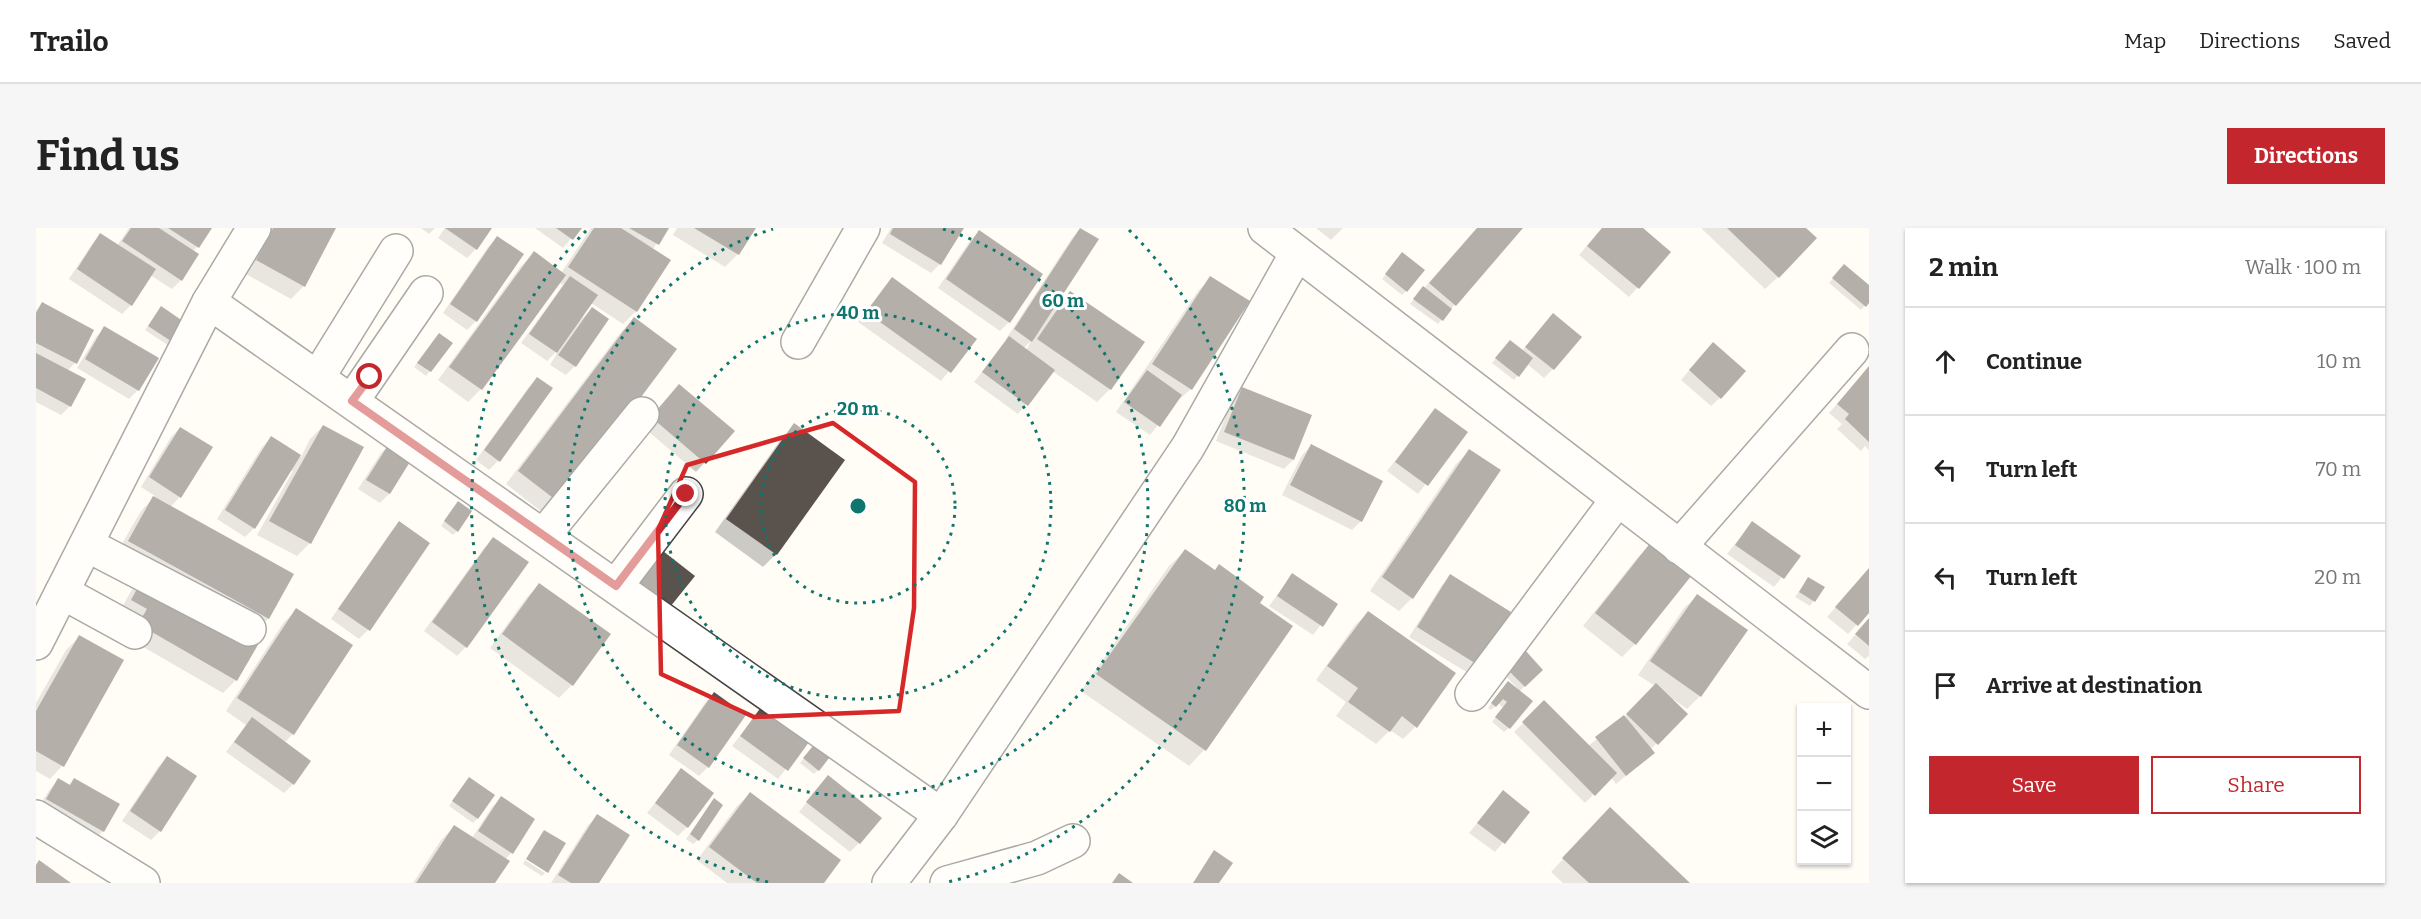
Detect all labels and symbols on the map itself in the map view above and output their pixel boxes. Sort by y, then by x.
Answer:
text: 60 m [1042,290,1084,312]
text: 40 m [837,302,879,324]
route start [356,363,382,389]
text: 20 m [837,398,879,420]
route end [672,480,698,506]
text: 80 m [1224,495,1266,517]
centre of rings [848,496,868,516]

